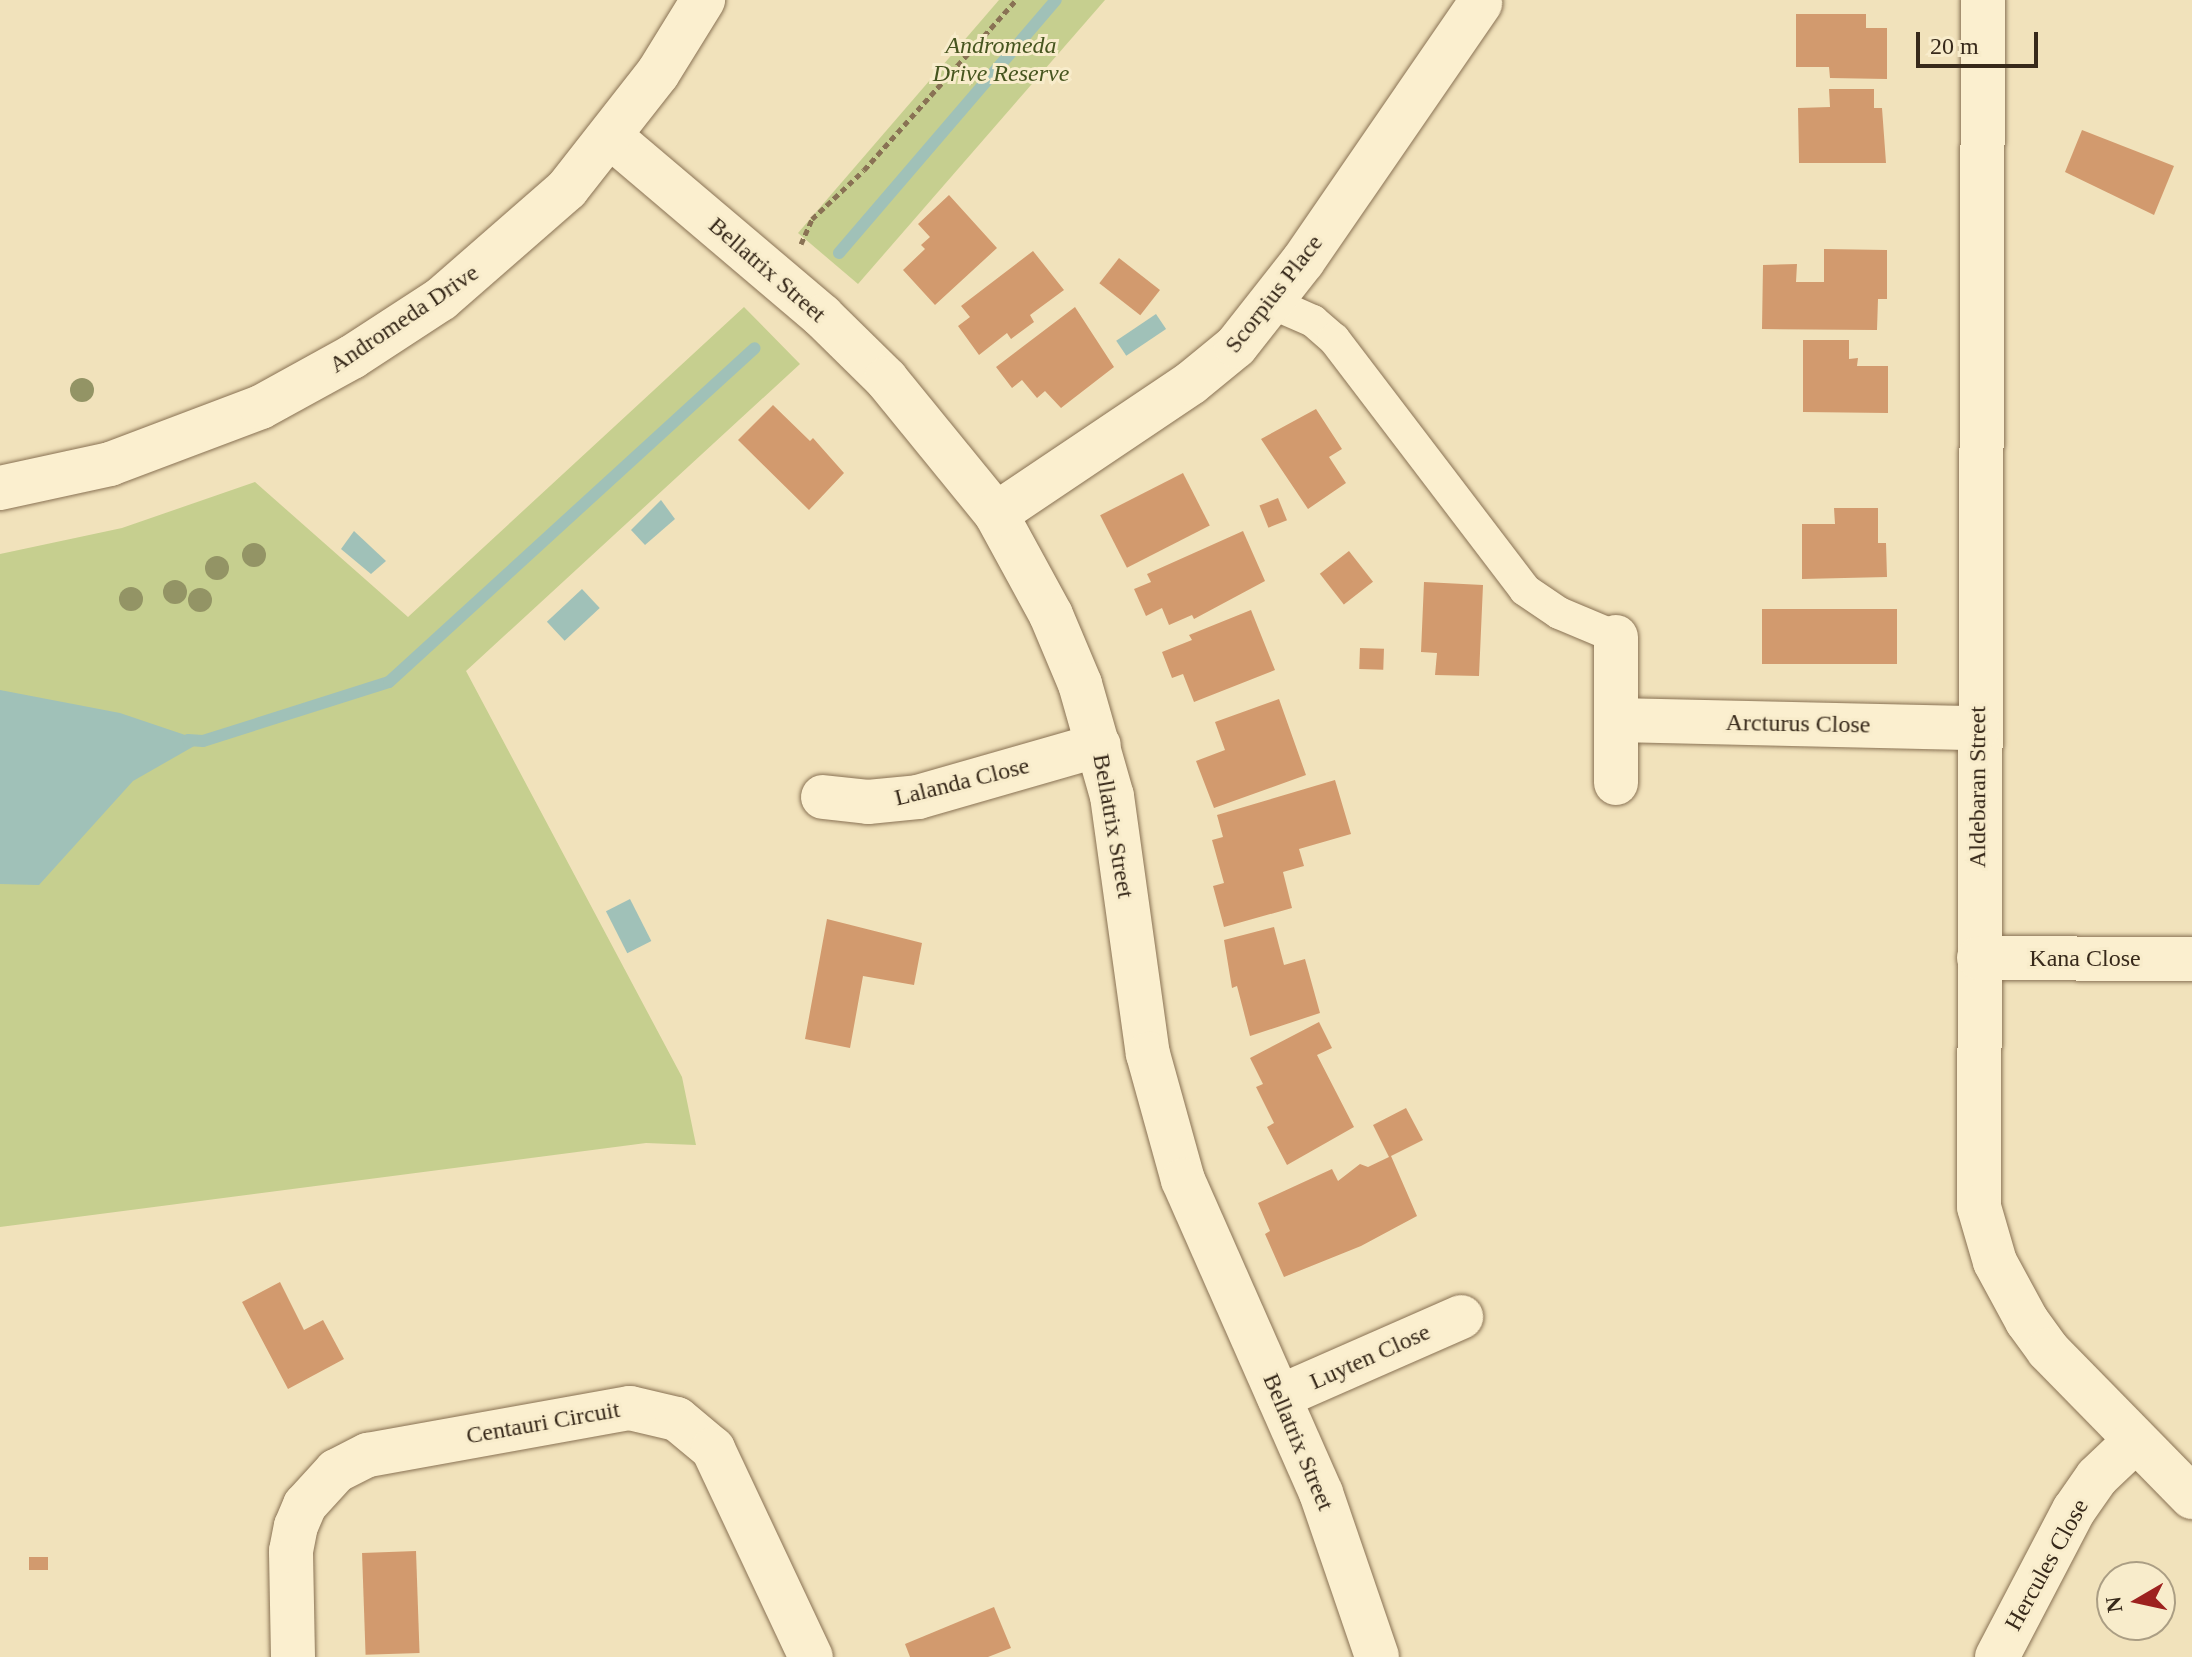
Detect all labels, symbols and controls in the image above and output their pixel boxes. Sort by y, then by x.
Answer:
scale bar [1920,16,2042,66]
park label: Andromeda Drive Reserve [933,32,1069,88]
text: 20 m [1930,33,1979,59]
street label: Bellatrix Street [702,211,832,329]
street label: Scorpius Place [1219,229,1329,359]
street label: Andromeda Drive [324,258,484,380]
street label: Aldebaran Street [1964,706,1992,868]
street label: Arcturus Close [1725,708,1871,740]
street label: Lalanda Close [892,751,1032,813]
street label: Bellatrix Street [1086,752,1140,900]
street label: Kana Close [2029,945,2141,973]
street label: Luyten Close [1305,1318,1435,1396]
street label: Bellatrix Street [1256,1369,1340,1515]
street label: Centauri Circuit [464,1395,622,1451]
street label: Hercules Close [1999,1494,2095,1636]
north arrow [2096,1561,2176,1641]
text: N [2100,1595,2127,1614]

